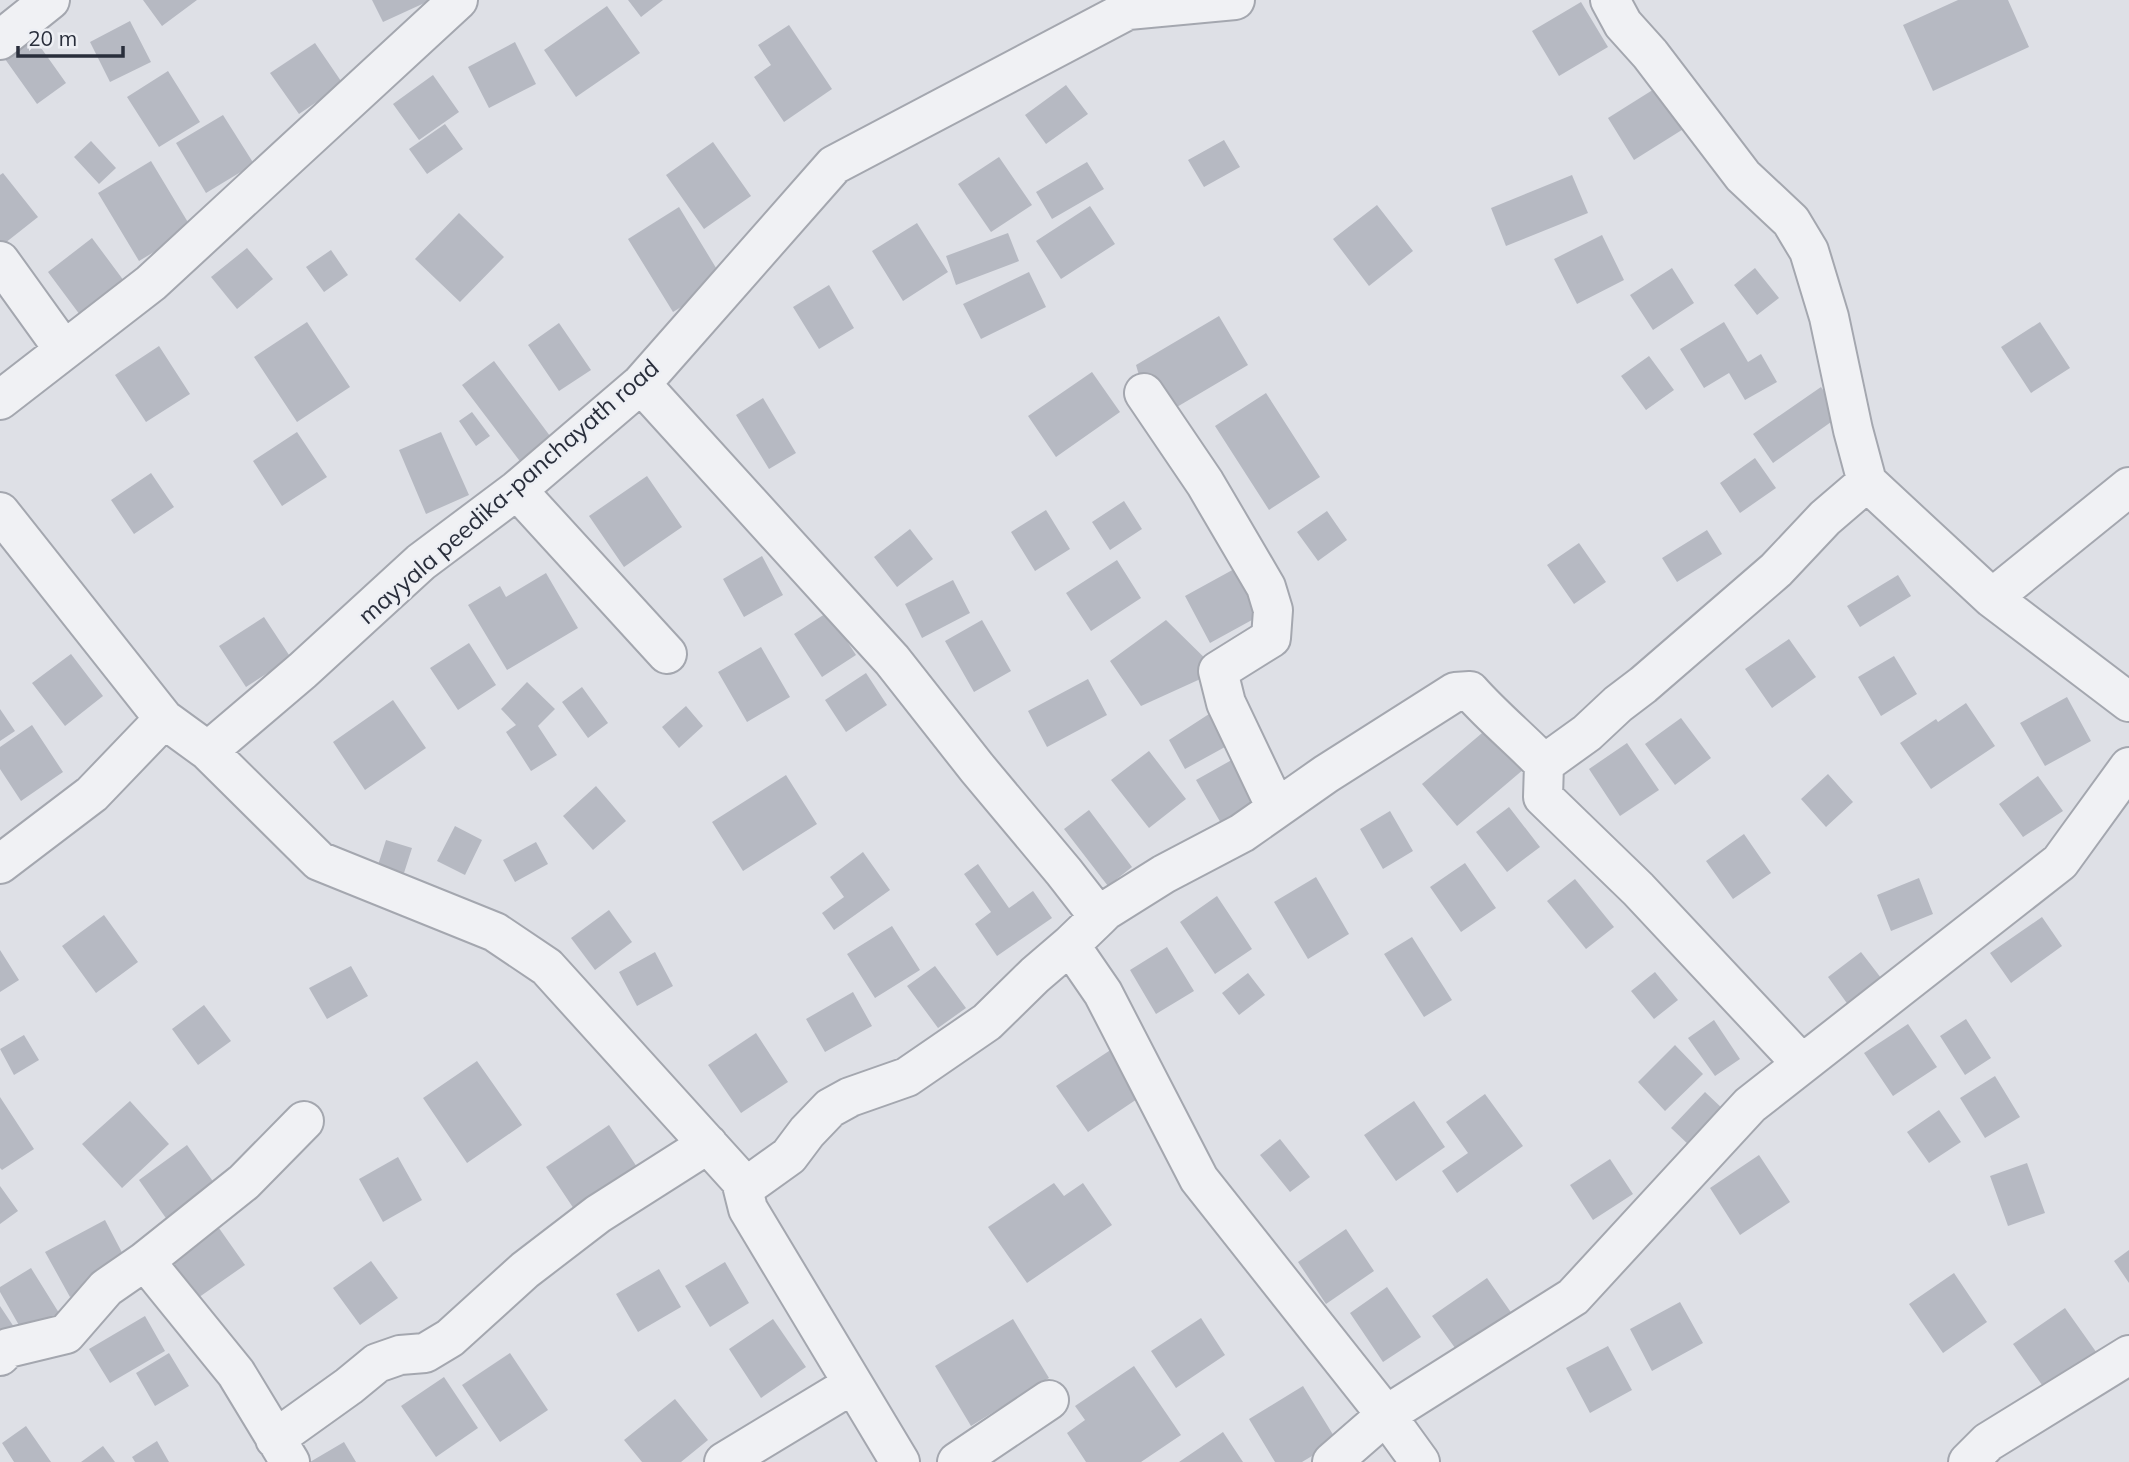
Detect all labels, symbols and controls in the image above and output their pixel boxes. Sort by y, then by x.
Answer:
scale bar [18,14,122,58]
text: 20 m [28,25,77,51]
street label: mayyala peedika-panchayath road [351,352,665,630]

